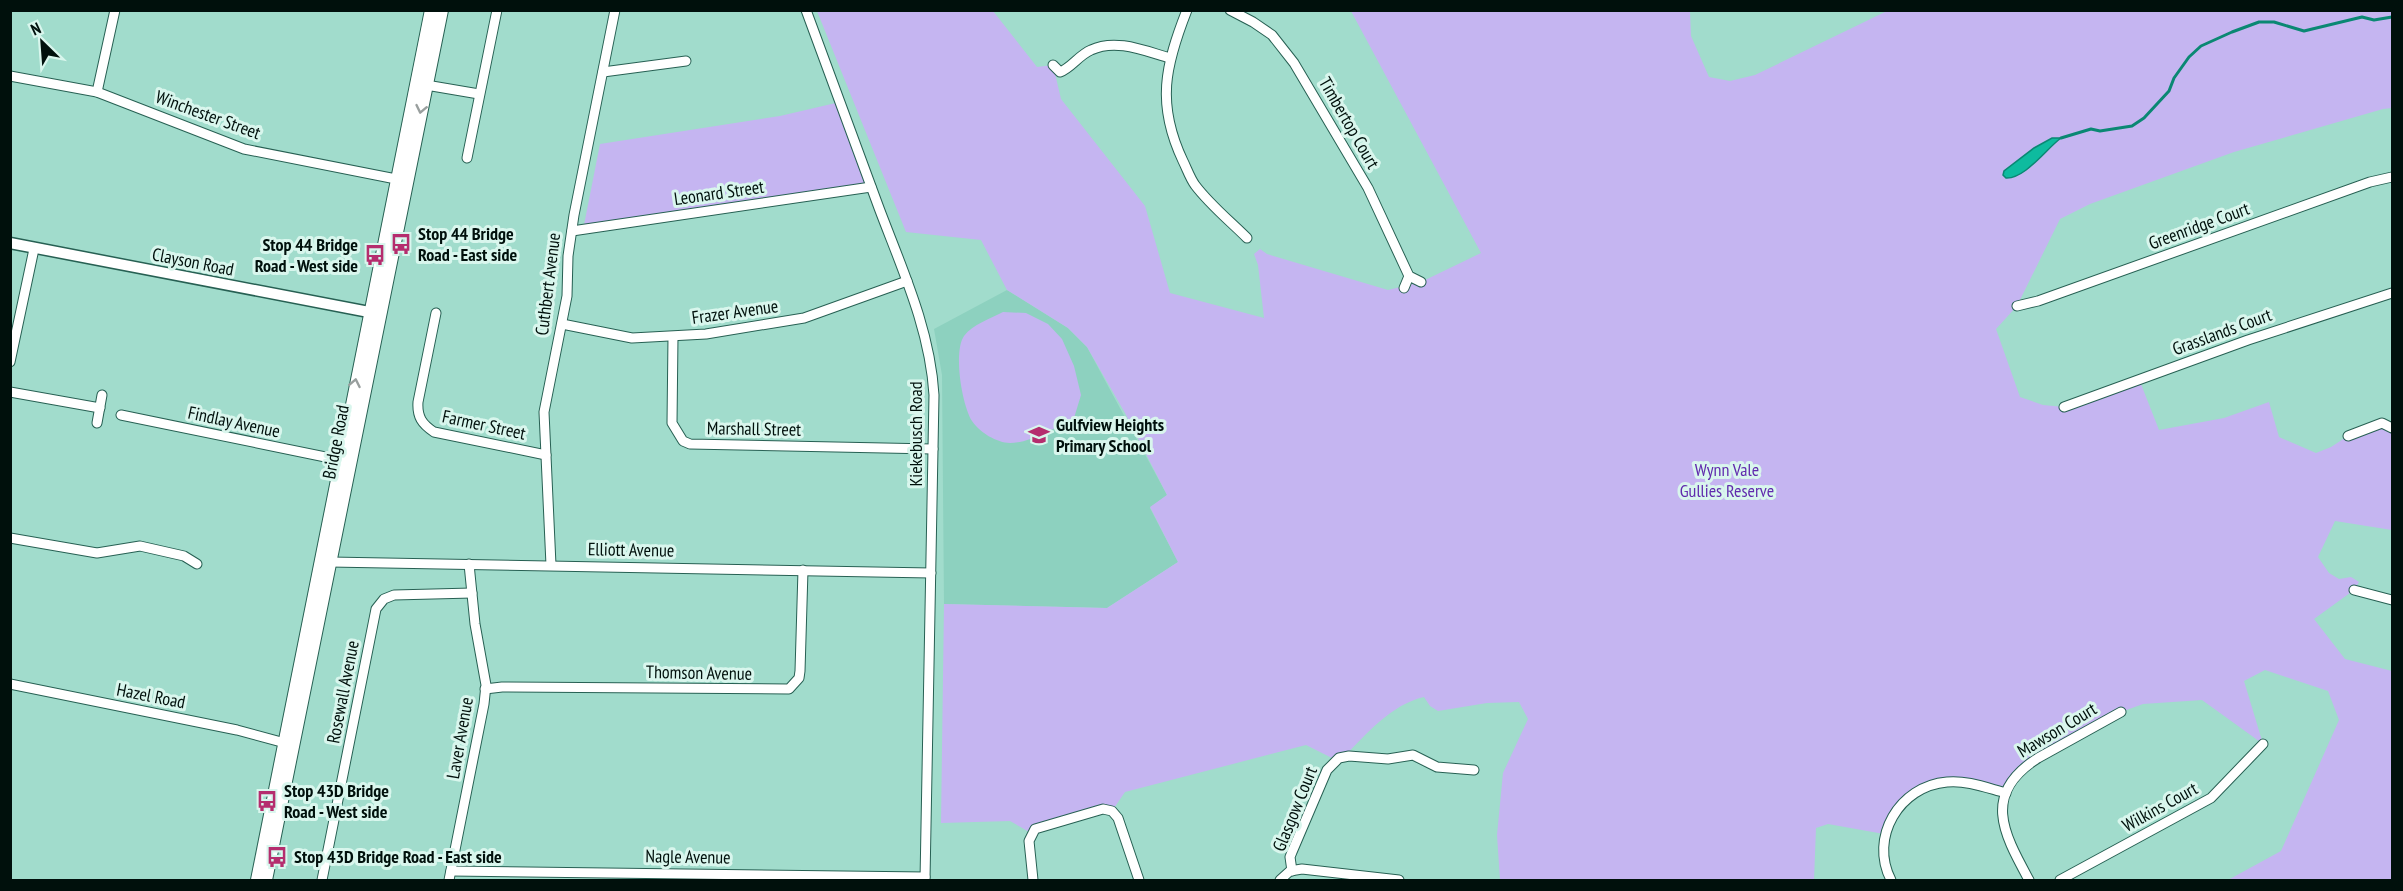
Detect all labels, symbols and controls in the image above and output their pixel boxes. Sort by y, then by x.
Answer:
north arrow [12,12,72,72]
text: N [28,18,44,39]
street label: Timbertop Court [1314,73,1385,173]
street label: Winchester Street [153,85,264,144]
one-way arrow [416,104,429,114]
street label: Leonard Street [672,175,765,210]
street label: Greenridge Court [2145,197,2252,254]
place label: Stop 44 Bridge Road - East side [418,222,517,266]
street label: Cuthbert Avenue [530,231,565,337]
bus stop icon: Stop 44 Bridge Road - East side [389,232,413,256]
place label: Stop 44 Bridge Road - West side [255,233,358,277]
street label: Clayson Road [150,242,236,281]
bus stop icon: Stop 44 Bridge Road - West side [363,243,387,267]
street label: Frazer Avenue [690,294,780,329]
street label: Grasslands Court [2169,303,2275,360]
one-way arrow [348,379,361,389]
street label: Kiekebusch Road [904,381,927,487]
street label: Findlay Avenue [186,401,282,442]
street label: Bridge Road [317,403,354,481]
street label: Farmer Street [440,404,528,445]
place label: Gulfview Heights Primary School [1056,413,1164,457]
street label: Marshall Street [707,416,801,441]
school or university icon: Gulfview Heights Primary School [1027,423,1051,447]
park label: Wynn Vale Gullies Reserve [1680,458,1774,502]
street label: Elliott Avenue [588,537,674,562]
street label: Rosewall Avenue [321,639,364,745]
street label: Thomson Avenue [646,660,752,685]
street label: Hazel Road [115,678,187,713]
street label: Laver Avenue [441,695,478,781]
street label: Mawson Court [2013,697,2101,762]
street label: Glasgow Court [1267,763,1322,855]
street label: Wilkins Court [2118,776,2201,837]
place label: Stop 43D Bridge Road - West side [284,779,389,823]
bus stop icon: Stop 43D Bridge Road - West side [255,789,279,813]
street label: Nagle Avenue [645,844,731,869]
bus stop icon: Stop 43D Bridge Road - East side [265,845,289,869]
place label: Stop 43D Bridge Road - East side [294,845,502,868]

